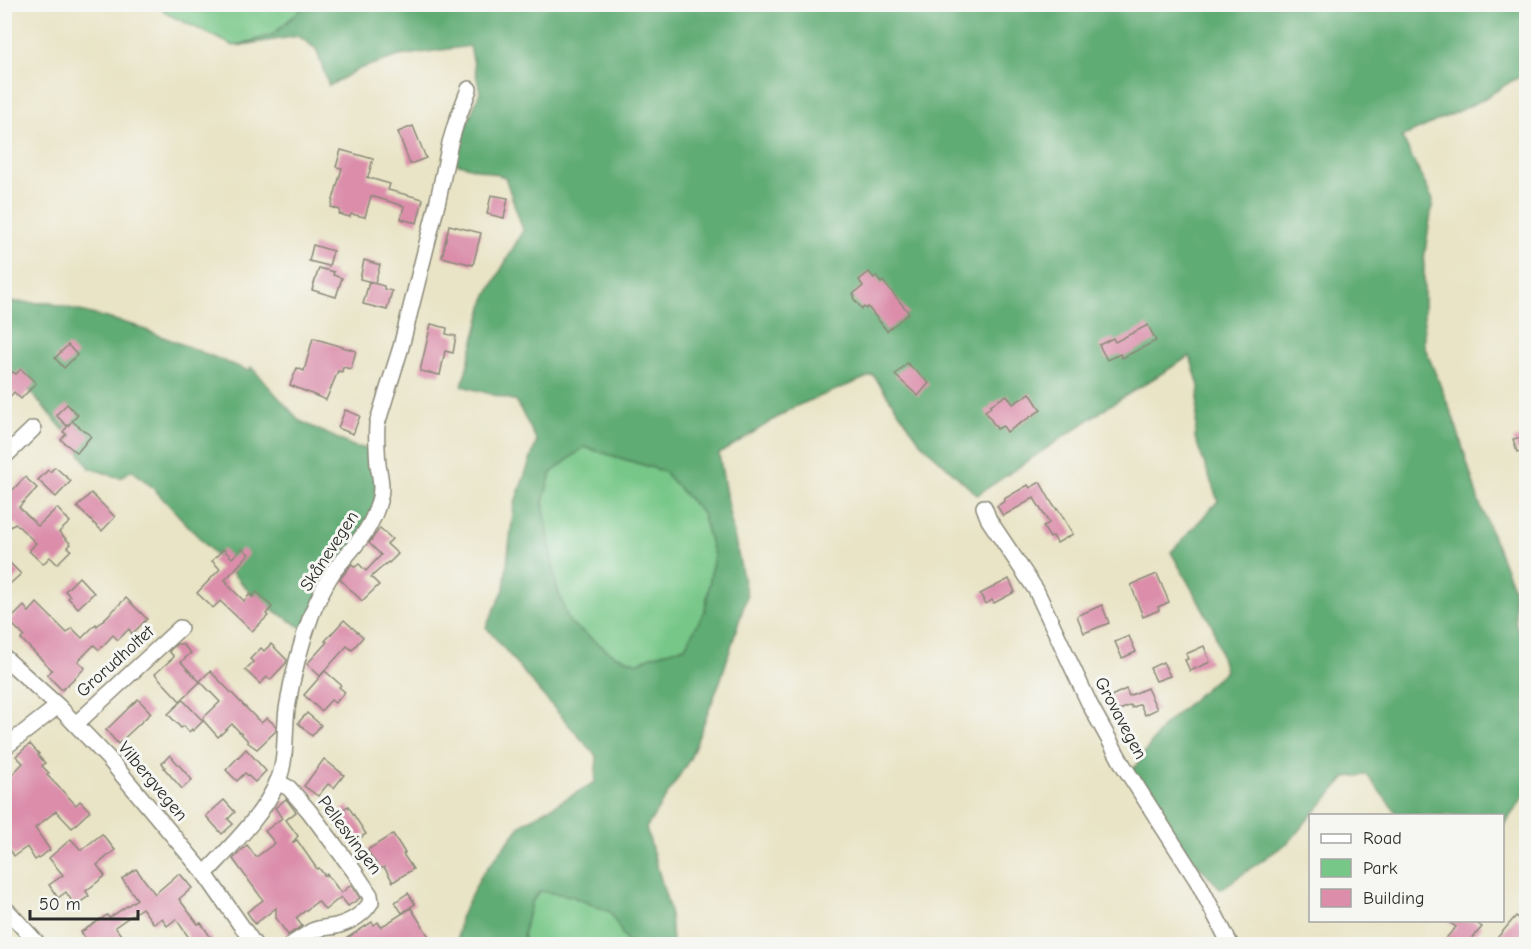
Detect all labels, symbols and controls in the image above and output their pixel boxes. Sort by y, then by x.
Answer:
street label: Skånevegen [296,507,363,595]
street label: Grorudholtet [72,621,159,702]
street label: Grovavegen [1090,673,1151,763]
street label: Vilbergvegen [113,737,192,825]
street label: Pellesvingen [313,792,386,879]
legend [1309,814,1504,922]
text: Road [1363,828,1402,849]
text: Park [1363,858,1398,879]
scale bar [30,883,138,921]
text: Building [1363,888,1425,909]
text: 50 m [39,894,81,915]

